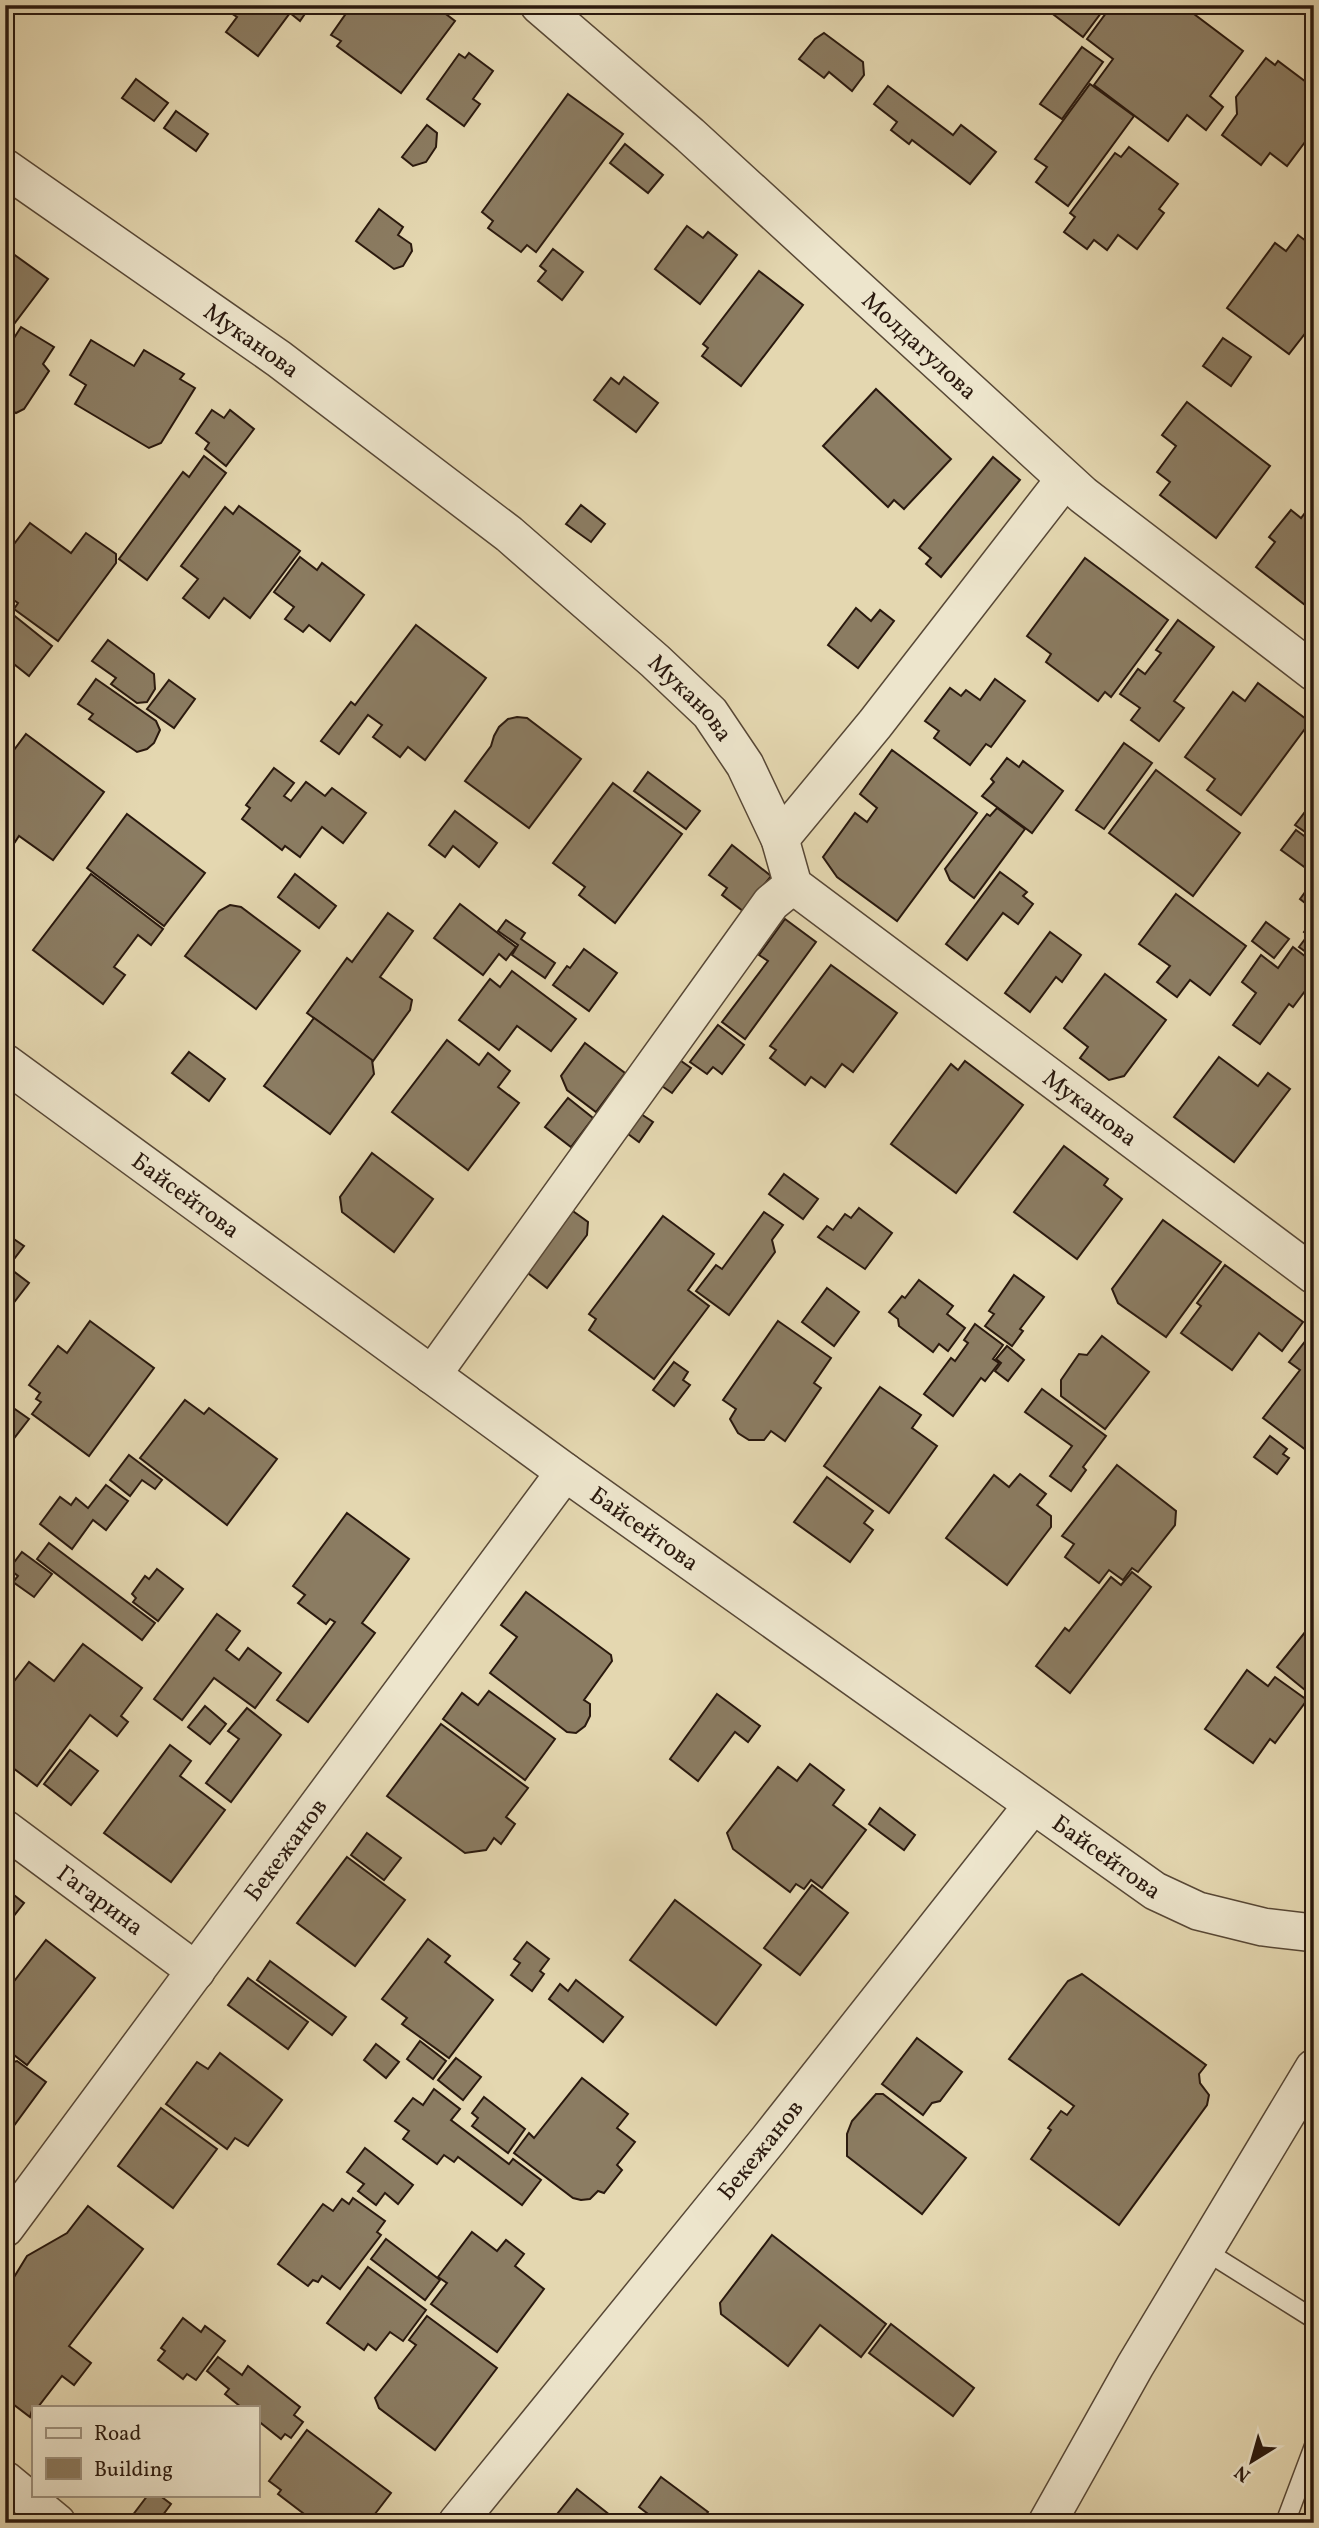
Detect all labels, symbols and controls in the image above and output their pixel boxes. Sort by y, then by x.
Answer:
street label: Молдагулова [853,285,984,409]
street label: Муканова [196,296,306,388]
street label: Муканова [639,648,740,749]
street label: Муканова [1035,1063,1144,1156]
street label: Байсейтова [123,1146,246,1248]
street label: Байсейтова [582,1479,705,1581]
street label: Бекежанов [237,1792,337,1909]
street label: Байсейтова [1044,1808,1167,1909]
street label: Гагарина [49,1858,150,1945]
street label: Бекежанов [711,2093,813,2208]
legend [32,2406,259,2496]
text: Road [94,2420,141,2449]
north arrow [1218,2426,1288,2496]
text: Building [94,2456,173,2485]
text: N [1229,2458,1256,2488]

